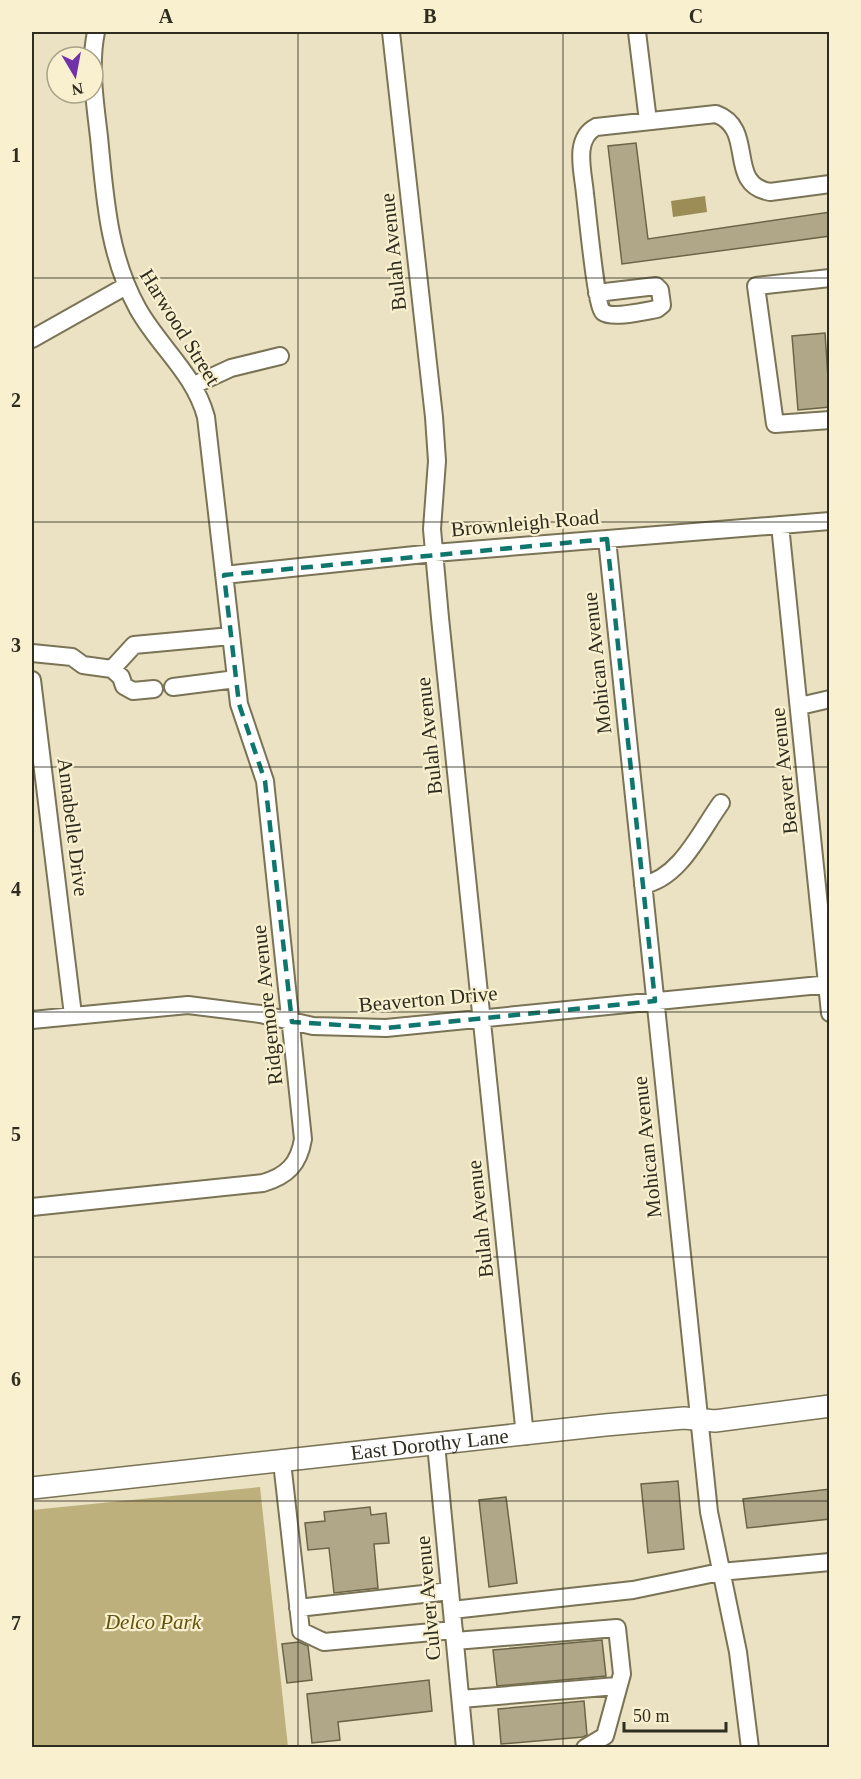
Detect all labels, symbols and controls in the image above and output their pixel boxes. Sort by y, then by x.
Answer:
text: A [159,5,174,27]
text: B [423,5,437,27]
text: C [689,5,703,27]
north arrow [45,45,105,105]
text: N [70,80,85,99]
text: 1 [11,144,21,166]
street label: Bulah Avenue [375,192,411,312]
street label: Harwood Street [135,265,225,390]
text: 2 [11,389,21,411]
street label: Brownleigh Road [450,505,601,541]
street label: Mohican Avenue [578,591,616,735]
text: 3 [11,634,21,656]
street label: Bulah Avenue [411,676,447,796]
street label: Beaver Avenue [765,706,803,836]
street label: Annabelle Drive [53,756,93,898]
text: 4 [11,878,21,900]
street label: Ridgemore Avenue [247,924,287,1086]
street label: Beaverton Drive [358,981,498,1017]
street label: Mohican Avenue [628,1075,666,1219]
text: 5 [11,1123,21,1145]
street label: Bulah Avenue [462,1159,498,1279]
text: 6 [11,1368,21,1390]
street label: East Dorothy Lane [349,1424,510,1465]
street label: Culver Avenue [411,1535,445,1661]
park label: Delco Park [104,1610,202,1634]
text: 7 [11,1612,21,1634]
scale bar [624,1695,726,1733]
text: 50 m [633,1706,670,1726]

